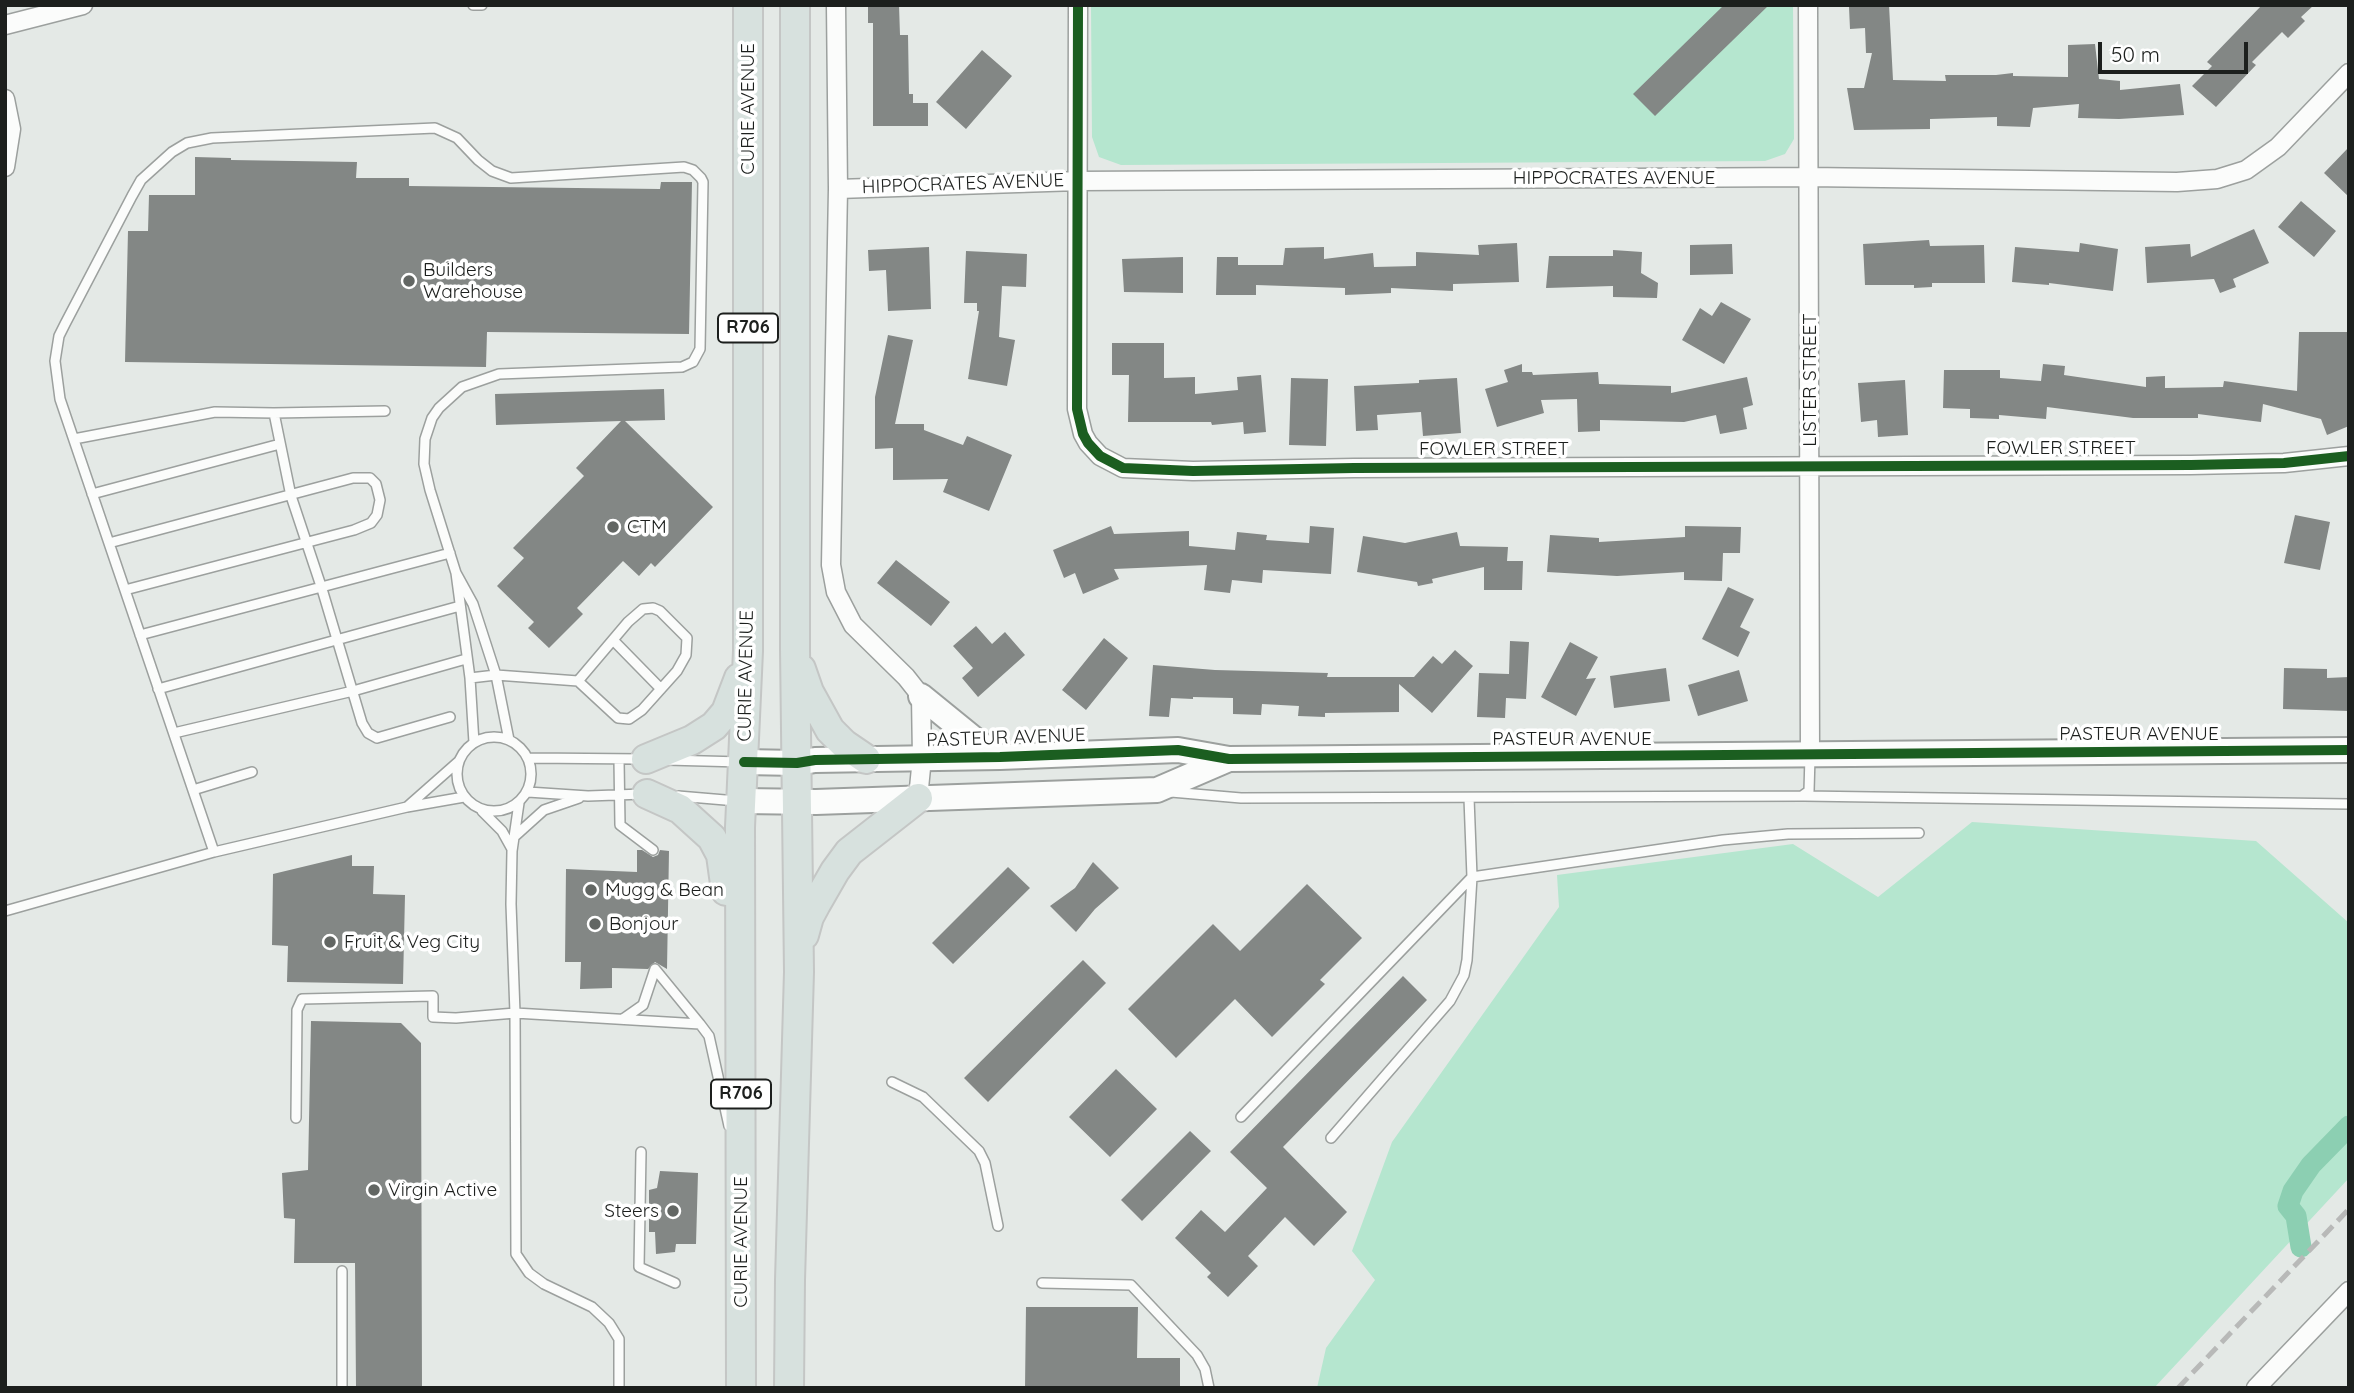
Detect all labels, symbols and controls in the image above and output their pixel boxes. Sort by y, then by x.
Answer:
scale bar [2102,28,2252,72]
text: 50 m [2111,41,2160,67]
street label: CURIE AVENUE [737,43,759,175]
street label: HIPPOCRATES AVENUE [1513,167,1715,189]
street label: HIPPOCRATES AVENUE [861,169,1065,199]
place label: Builders Warehouse [423,259,523,303]
marker: Builders Warehouse [401,273,417,289]
street label: LISTER STREET [1799,313,1821,447]
road number: R706 [718,314,778,342]
street label: FOWLER STREET [1986,437,2136,459]
street label: FOWLER STREET [1419,438,1569,460]
place label: CTM [627,516,667,538]
marker: CTM [605,519,621,535]
street label: CURIE AVENUE [733,610,759,742]
street label: PASTEUR AVENUE [2059,723,2219,745]
street label: PASTEUR AVENUE [926,724,1086,752]
street label: PASTEUR AVENUE [1492,728,1652,750]
place label: Mugg & Bean [605,879,724,901]
marker: Mugg & Bean [583,882,599,898]
place label: Bonjour [609,913,679,935]
marker: Bonjour [587,916,603,932]
place label: Fruit & Veg City [344,931,480,953]
marker: Fruit & Veg City [322,934,338,950]
road number: R706 [711,1079,771,1108]
street label: CURIE AVENUE [730,1176,752,1308]
place label: Virgin Active [388,1179,497,1201]
marker: Virgin Active [366,1182,382,1198]
place label: Steers [604,1200,659,1222]
marker: Steers [665,1203,681,1219]

